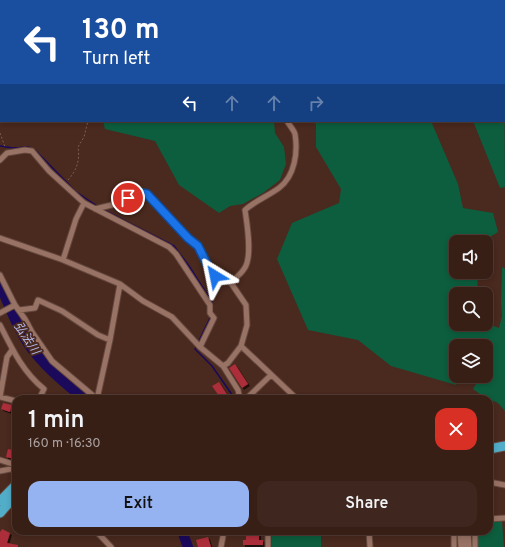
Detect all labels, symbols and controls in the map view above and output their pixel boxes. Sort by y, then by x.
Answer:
text: 130 m [82,13,160,49]
icon: left [16,16,68,68]
text: Turn left [82,48,150,71]
icon: left [179,92,201,114]
icon: ahead [221,92,243,114]
icon: ahead [263,92,285,114]
icon: right [305,92,327,114]
pin [111,181,145,215]
icon: arrive [117,187,139,209]
map controls [449,235,493,383]
button: sound [449,235,493,279]
position arrow [194,255,236,297]
button: search [449,287,493,331]
water label: 弘法川 [10,319,44,360]
button: layers [449,339,493,383]
text: 1 min [28,406,85,436]
button: close [435,408,477,450]
text: 160 m · 16:30 [28,436,101,452]
button: Exit [28,481,249,527]
button: Share [257,481,477,527]

